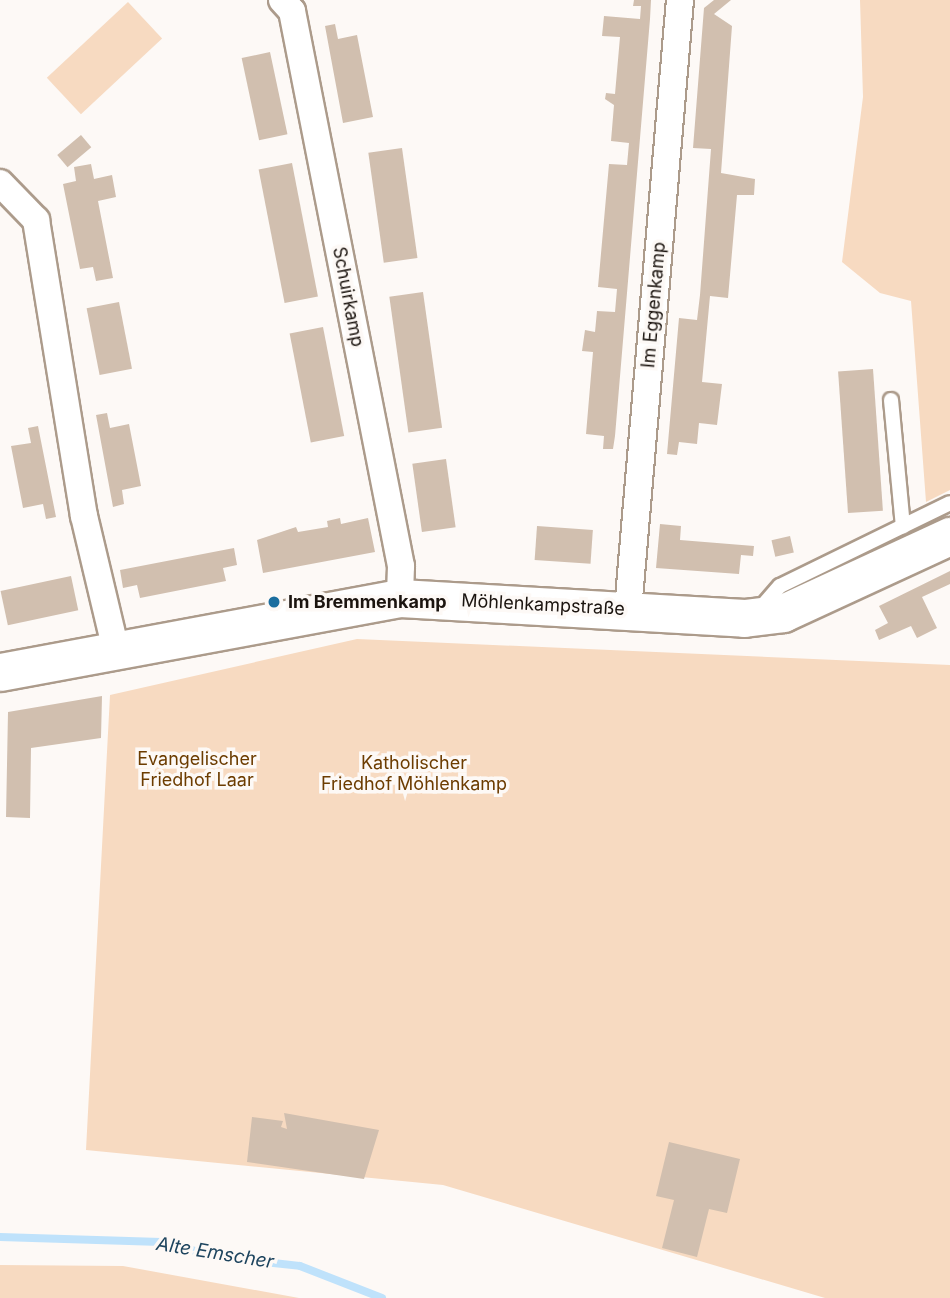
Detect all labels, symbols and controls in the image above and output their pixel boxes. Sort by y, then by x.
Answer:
street label: Im Eggenkamp [638,241,670,369]
street label: Schuirkamp [328,245,368,349]
street label: Möhlenkampstraße [461,590,625,620]
place label: Im Bremmenkamp [288,591,447,613]
marker: Im Bremmenkamp [266,594,282,610]
park label: Evangelischer Friedhof Laar [137,749,257,792]
park label: Katholischer Friedhof Möhlenkamp [321,753,507,796]
water label: Alte Emscher [155,1232,275,1274]

